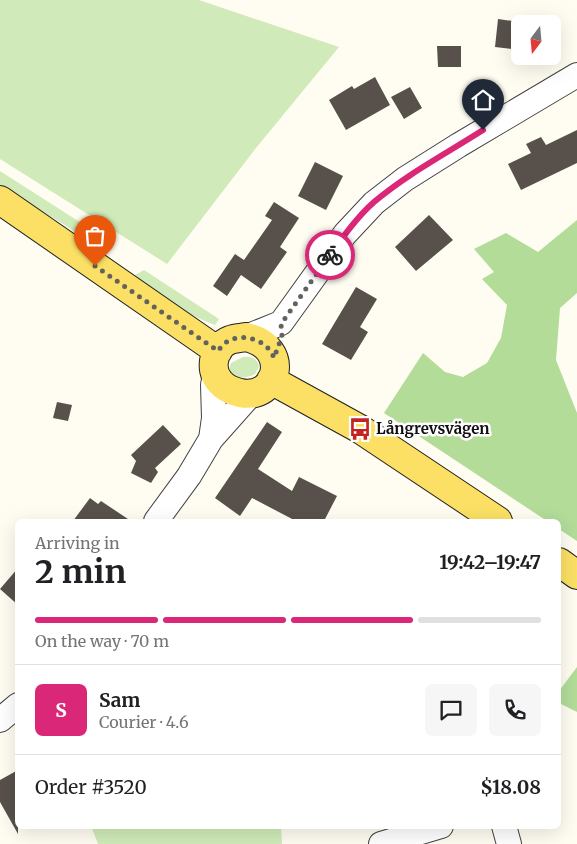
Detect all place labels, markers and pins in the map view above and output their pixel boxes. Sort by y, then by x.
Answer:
pin [462,79,504,130]
pin [74,215,116,266]
bus stop icon: Långrevsvägen [347,416,373,442]
place label: Långrevsvägen [376,419,490,438]

